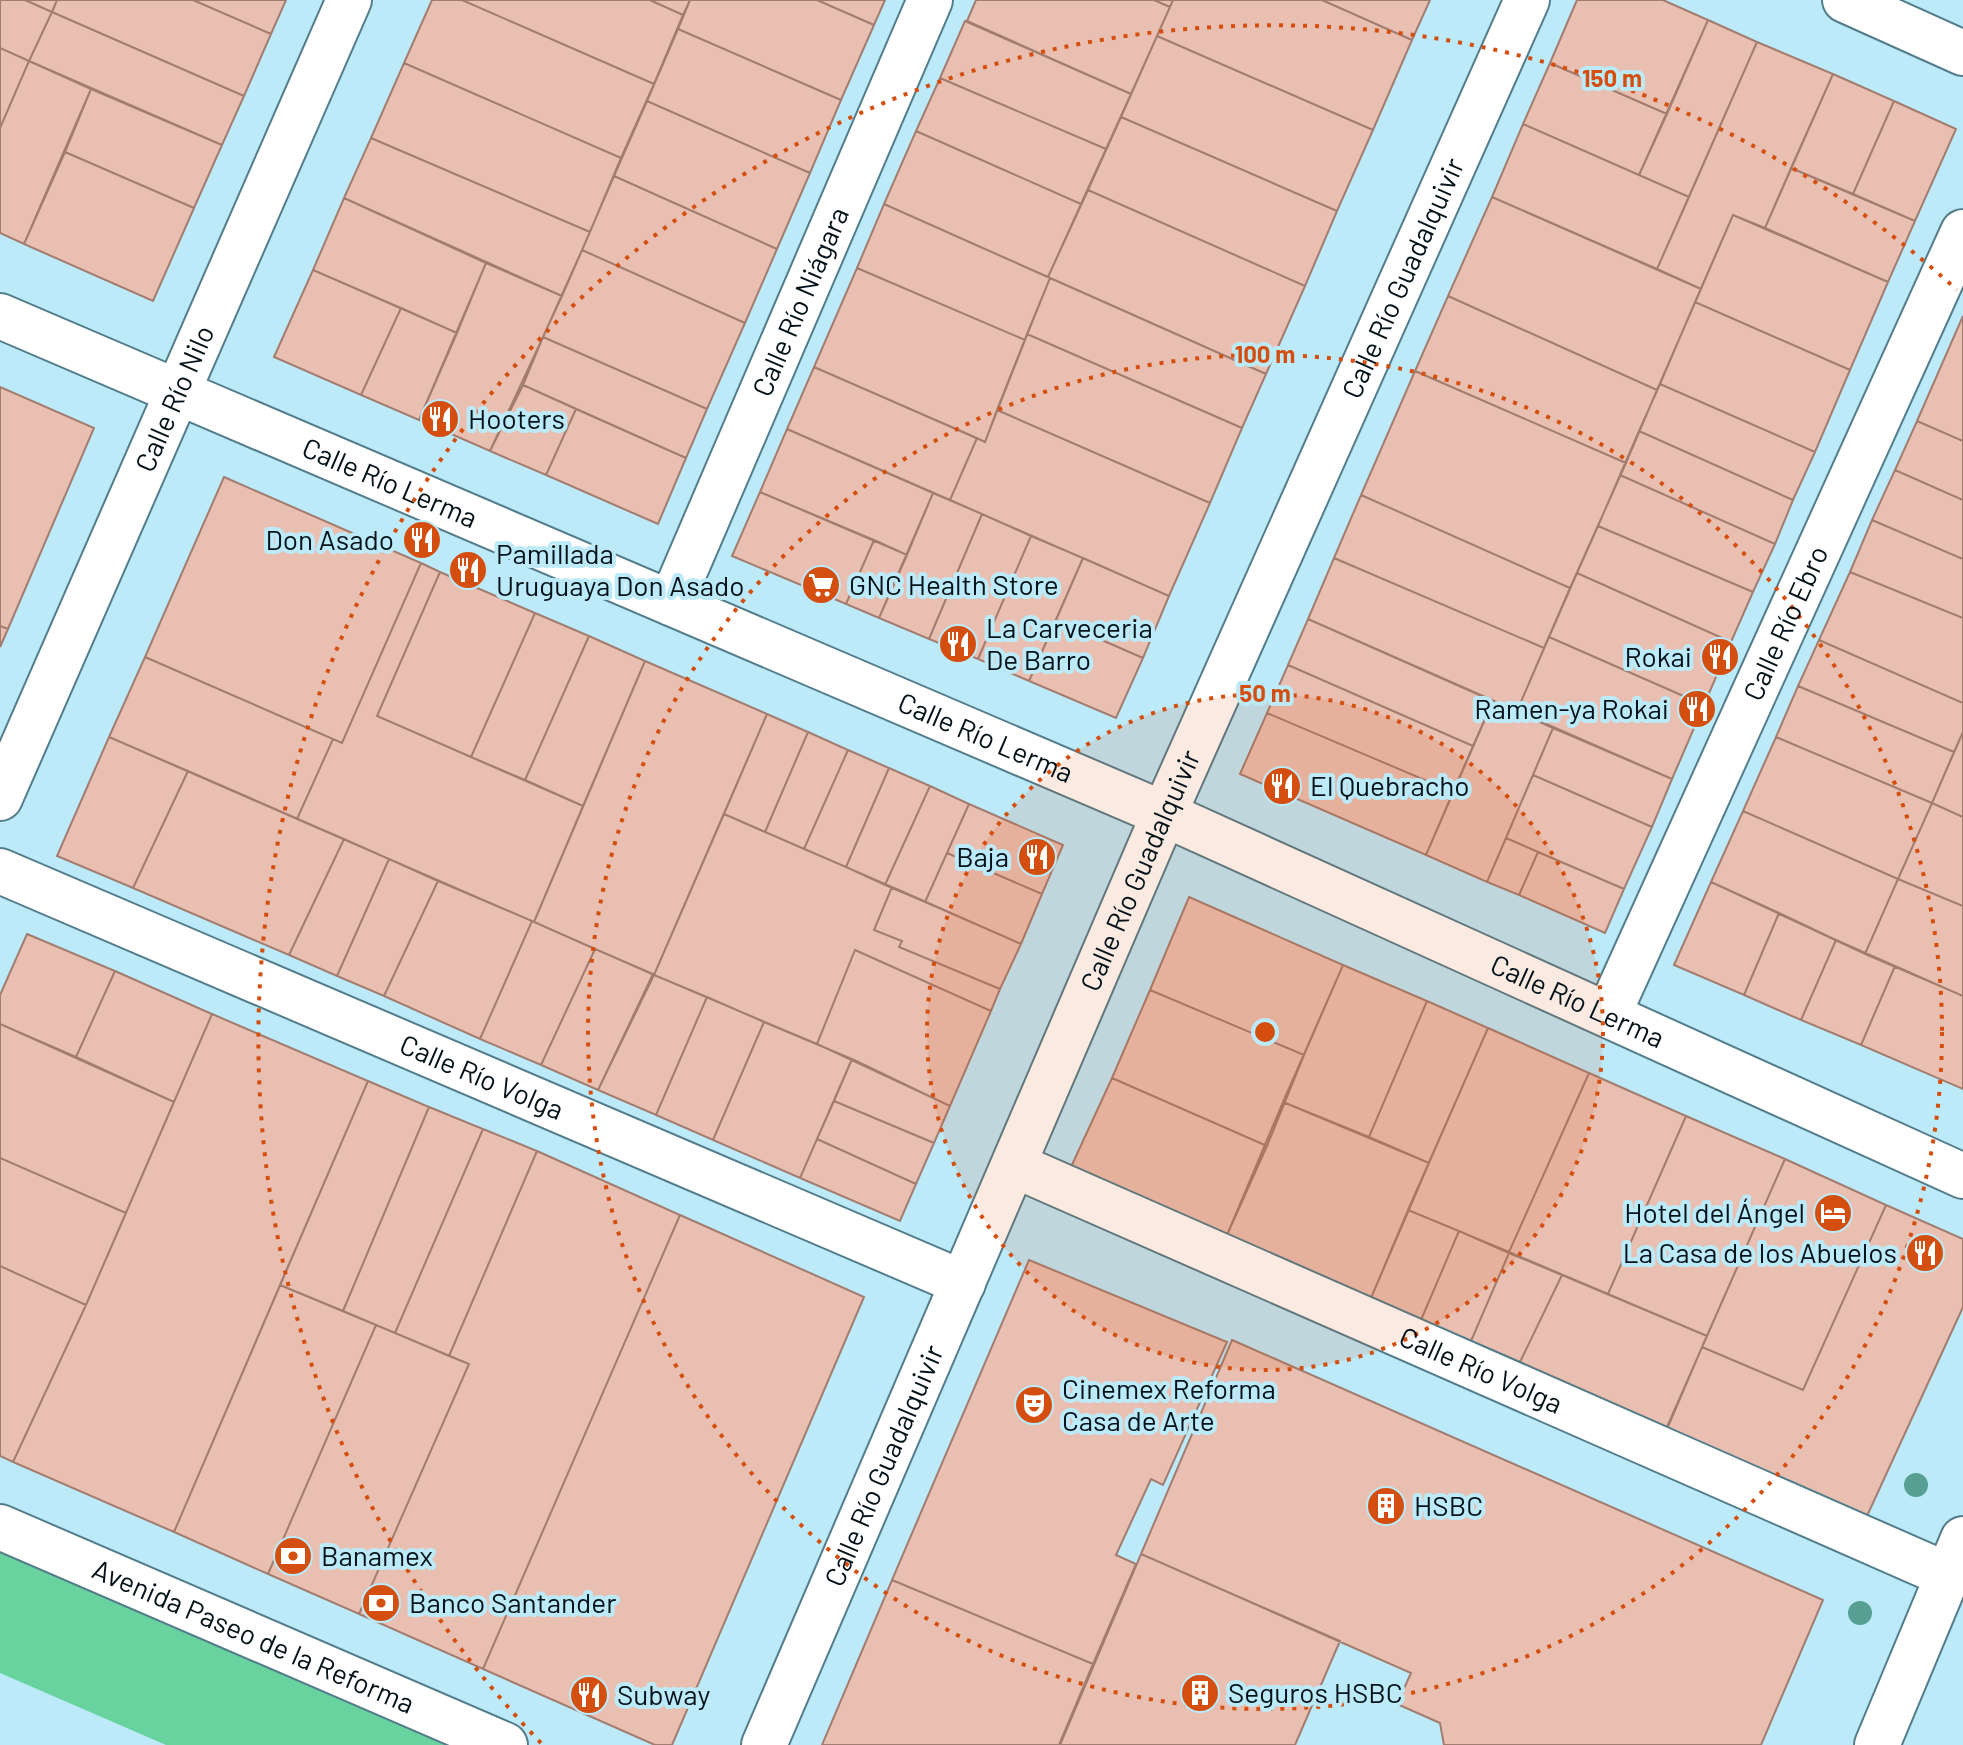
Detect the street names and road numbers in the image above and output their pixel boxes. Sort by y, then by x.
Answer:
street label: Calle Río Guadalquivir [1334,152,1470,403]
street label: Calle Río Niágara [744,201,855,401]
street label: Calle Río Nilo [127,320,221,477]
street label: Calle Río Lerma [298,429,483,534]
street label: Calle Río Ebro [1735,540,1835,705]
street label: Calle Río Lerma [893,684,1079,789]
street label: Calle Río Guadalquivir [1072,744,1206,996]
street label: Calle Río Lerma [1486,946,1670,1055]
street label: Calle Río Volga [395,1026,569,1126]
street label: Calle Río Volga [1395,1319,1568,1420]
street label: Calle Río Guadalquivir [816,1339,950,1591]
street label: Avenida Paseo de la Reforma [88,1551,420,1720]

